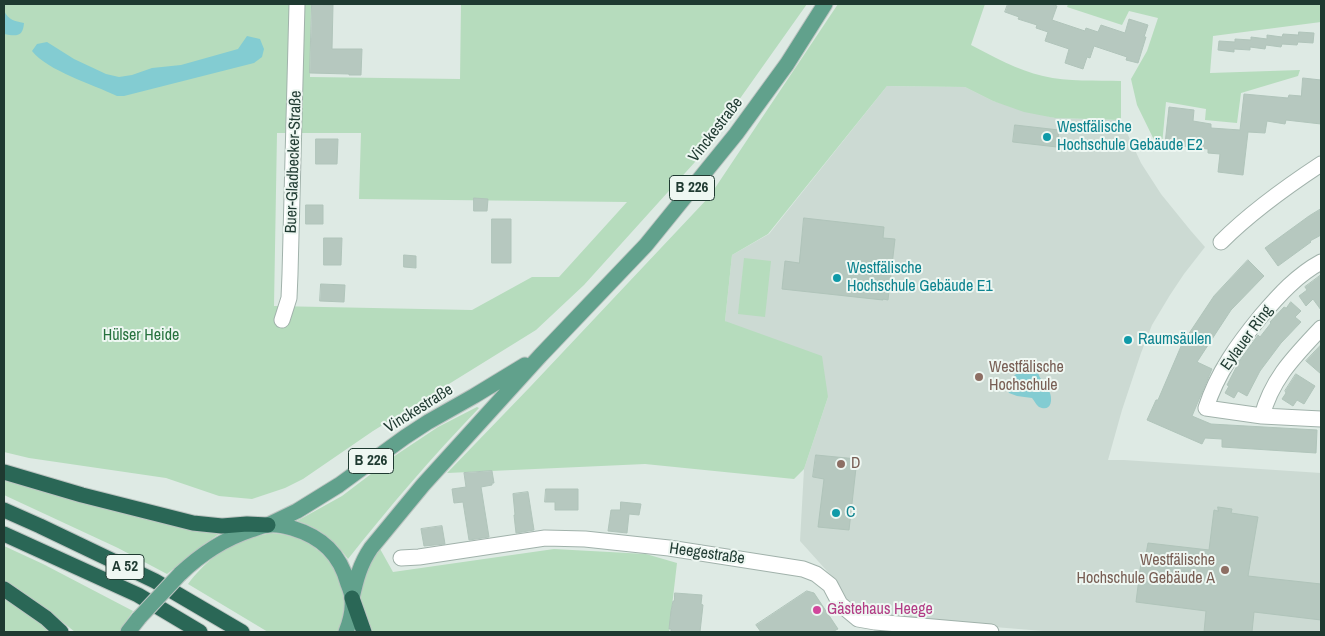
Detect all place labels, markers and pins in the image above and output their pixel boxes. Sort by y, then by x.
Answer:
place label: Westfälische Hochschule Gebäude E2 [1057,118,1203,156]
marker: Westfälische Hochschule Gebäude E2 [1041,131,1053,143]
place label: Westfälische Hochschule Gebäude E1 [847,259,993,297]
marker: Westfälische Hochschule Gebäude E1 [831,272,843,284]
place label: Raumsäulen [1138,330,1212,350]
marker: Raumsäulen [1122,334,1134,346]
place label: Westfälische Hochschule [989,358,1064,396]
marker: Westfälische Hochschule [973,371,985,383]
place label: D [851,454,860,474]
marker: D [835,458,847,470]
place label: C [846,503,855,523]
marker: C [830,507,842,519]
place label: Westfälische Hochschule Gebäude A [1076,551,1215,589]
marker: Westfälische Hochschule Gebäude A [1219,564,1231,576]
place label: Gästehaus Heege [827,600,933,620]
marker: Gästehaus Heege [811,604,823,616]

